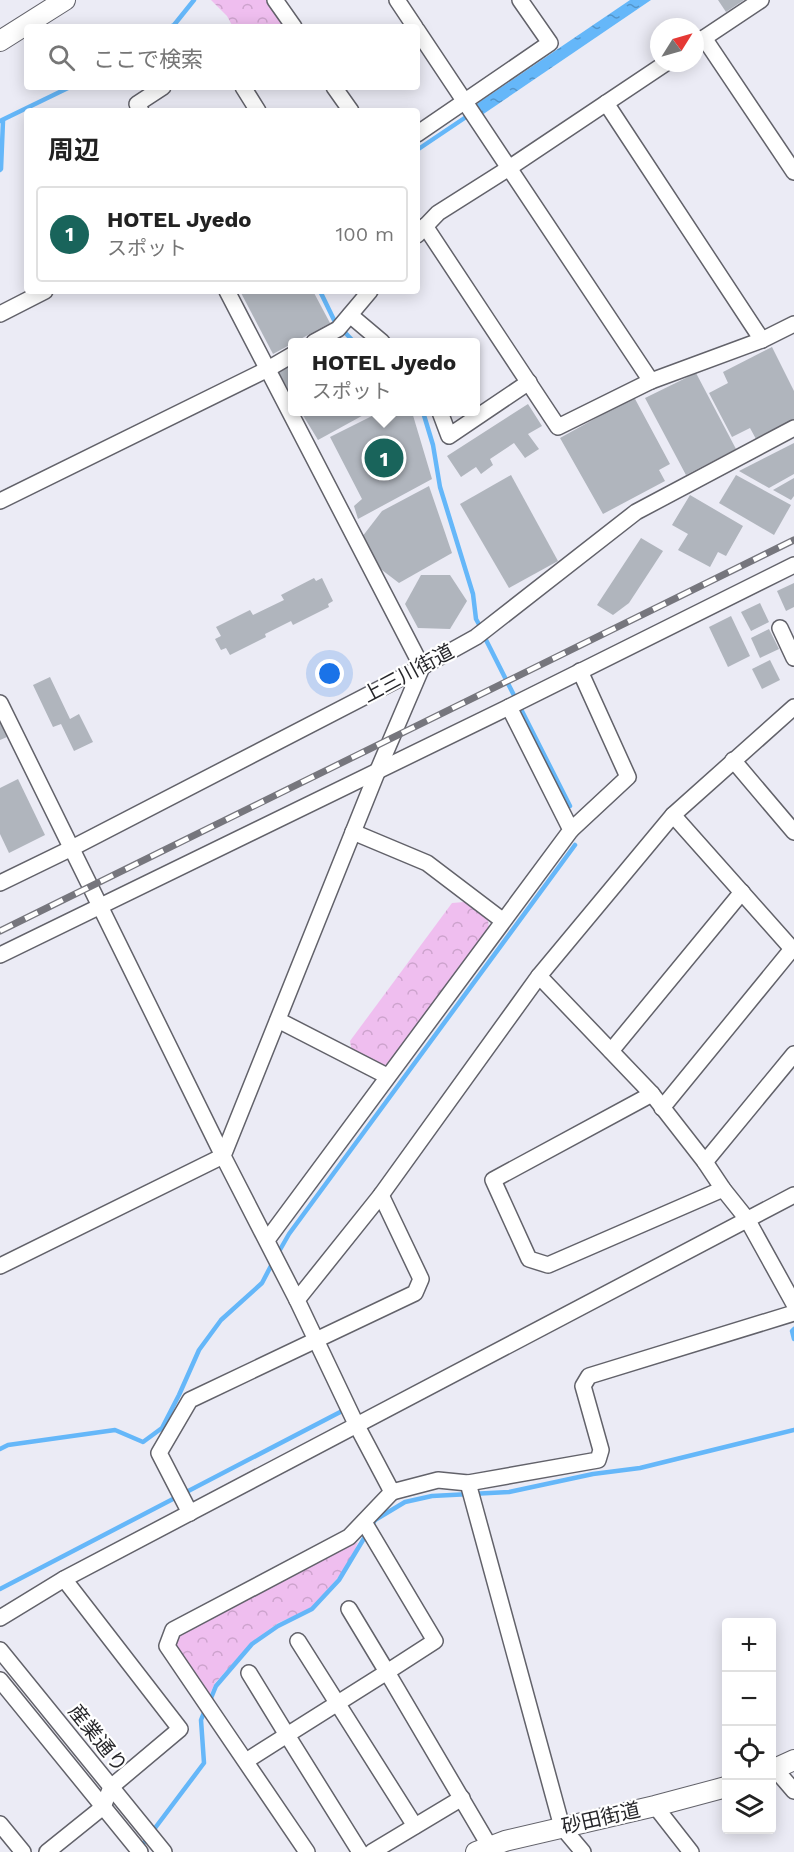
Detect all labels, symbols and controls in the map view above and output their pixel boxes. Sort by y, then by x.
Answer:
north arrow [650,18,704,72]
search box [24,24,420,90]
icon: search [45,41,78,74]
text: ここで検索 [93,47,203,72]
text: 周辺 [48,135,100,165]
text: HOTEL Jyedo [107,207,251,232]
text: 1 [65,222,74,246]
text: 100 m [335,222,394,246]
text: スポット [107,236,187,260]
popup [288,338,480,416]
text: HOTEL Jyedo [312,350,456,375]
text: スポット [312,379,392,403]
pin: 1 [364,436,404,480]
street label: 上三川街道 [358,639,458,707]
your location [315,659,344,688]
map controls [722,1618,776,1834]
button: + [722,1618,776,1672]
button: − [722,1672,776,1726]
street label: 産業通り [64,1699,132,1777]
button: locate [722,1726,776,1780]
button: layers [722,1780,776,1834]
street label: 砂田街道 [559,1797,643,1839]

